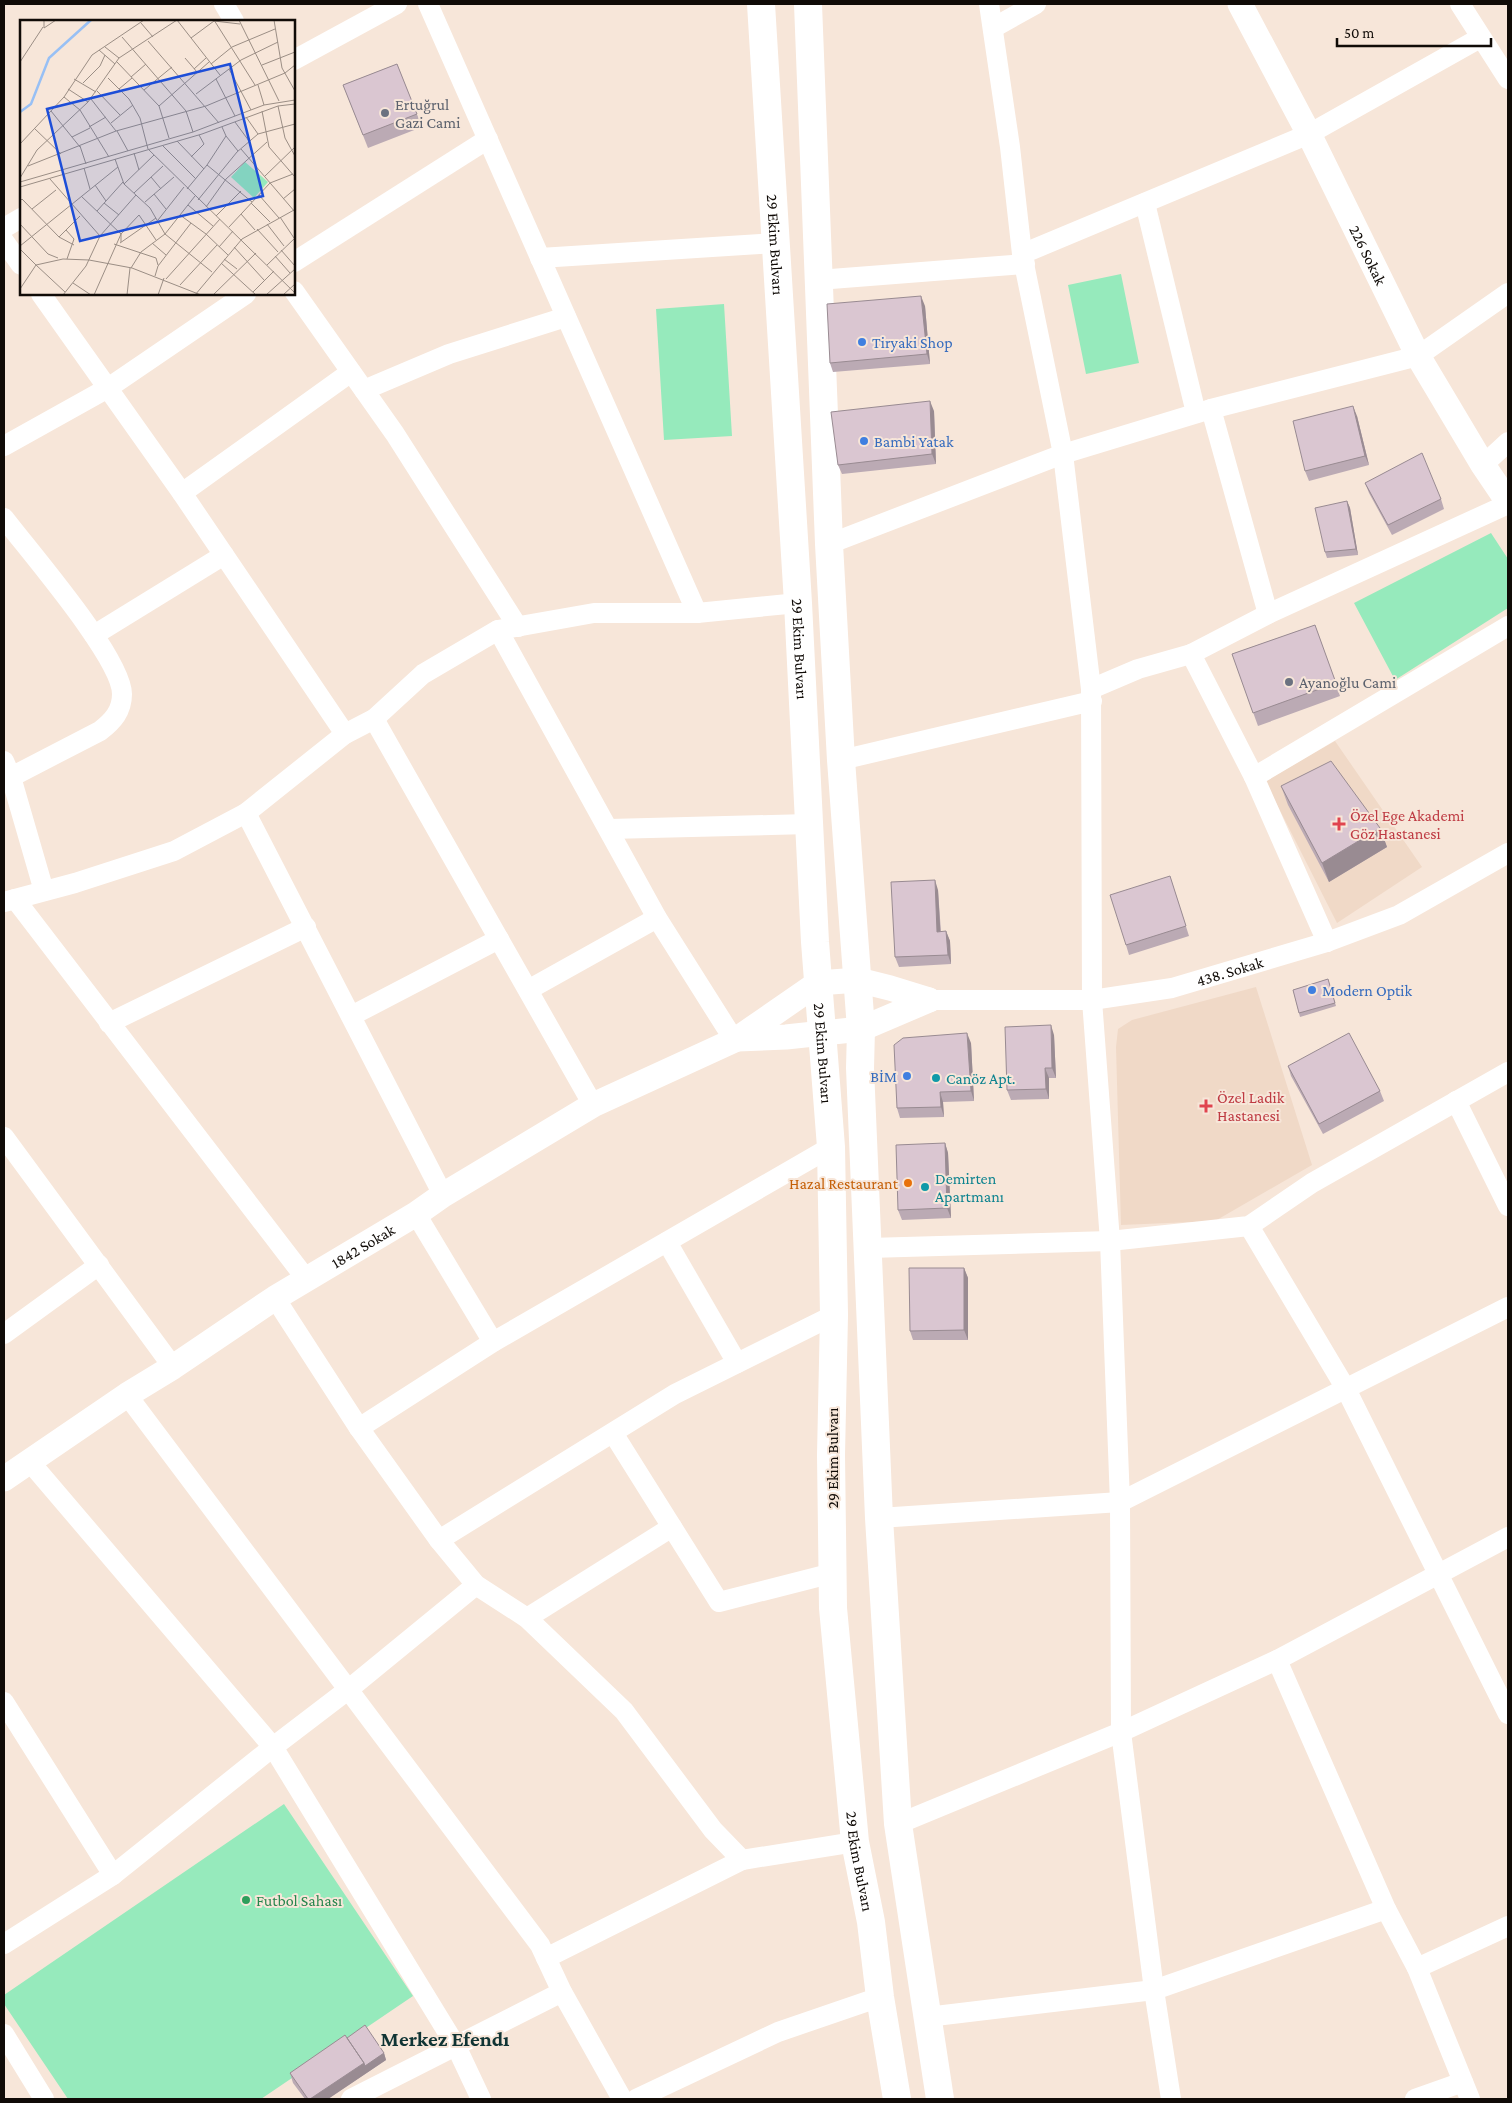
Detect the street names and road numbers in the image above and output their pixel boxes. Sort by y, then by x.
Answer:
street label: 29 Ekim Bulvarı [764,194,787,296]
street label: 226 Sokak [1346,223,1390,288]
street label: 29 Ekim Bulvarı [789,598,811,700]
street label: 438. Sokak [1194,953,1265,989]
street label: 29 Ekim Bulvarı [811,1002,836,1104]
street label: 1842 Sokak [328,1221,398,1272]
street label: 29 Ekim Bulvarı [824,1407,841,1509]
street label: 29 Ekim Bulvarı [843,1811,877,1913]

